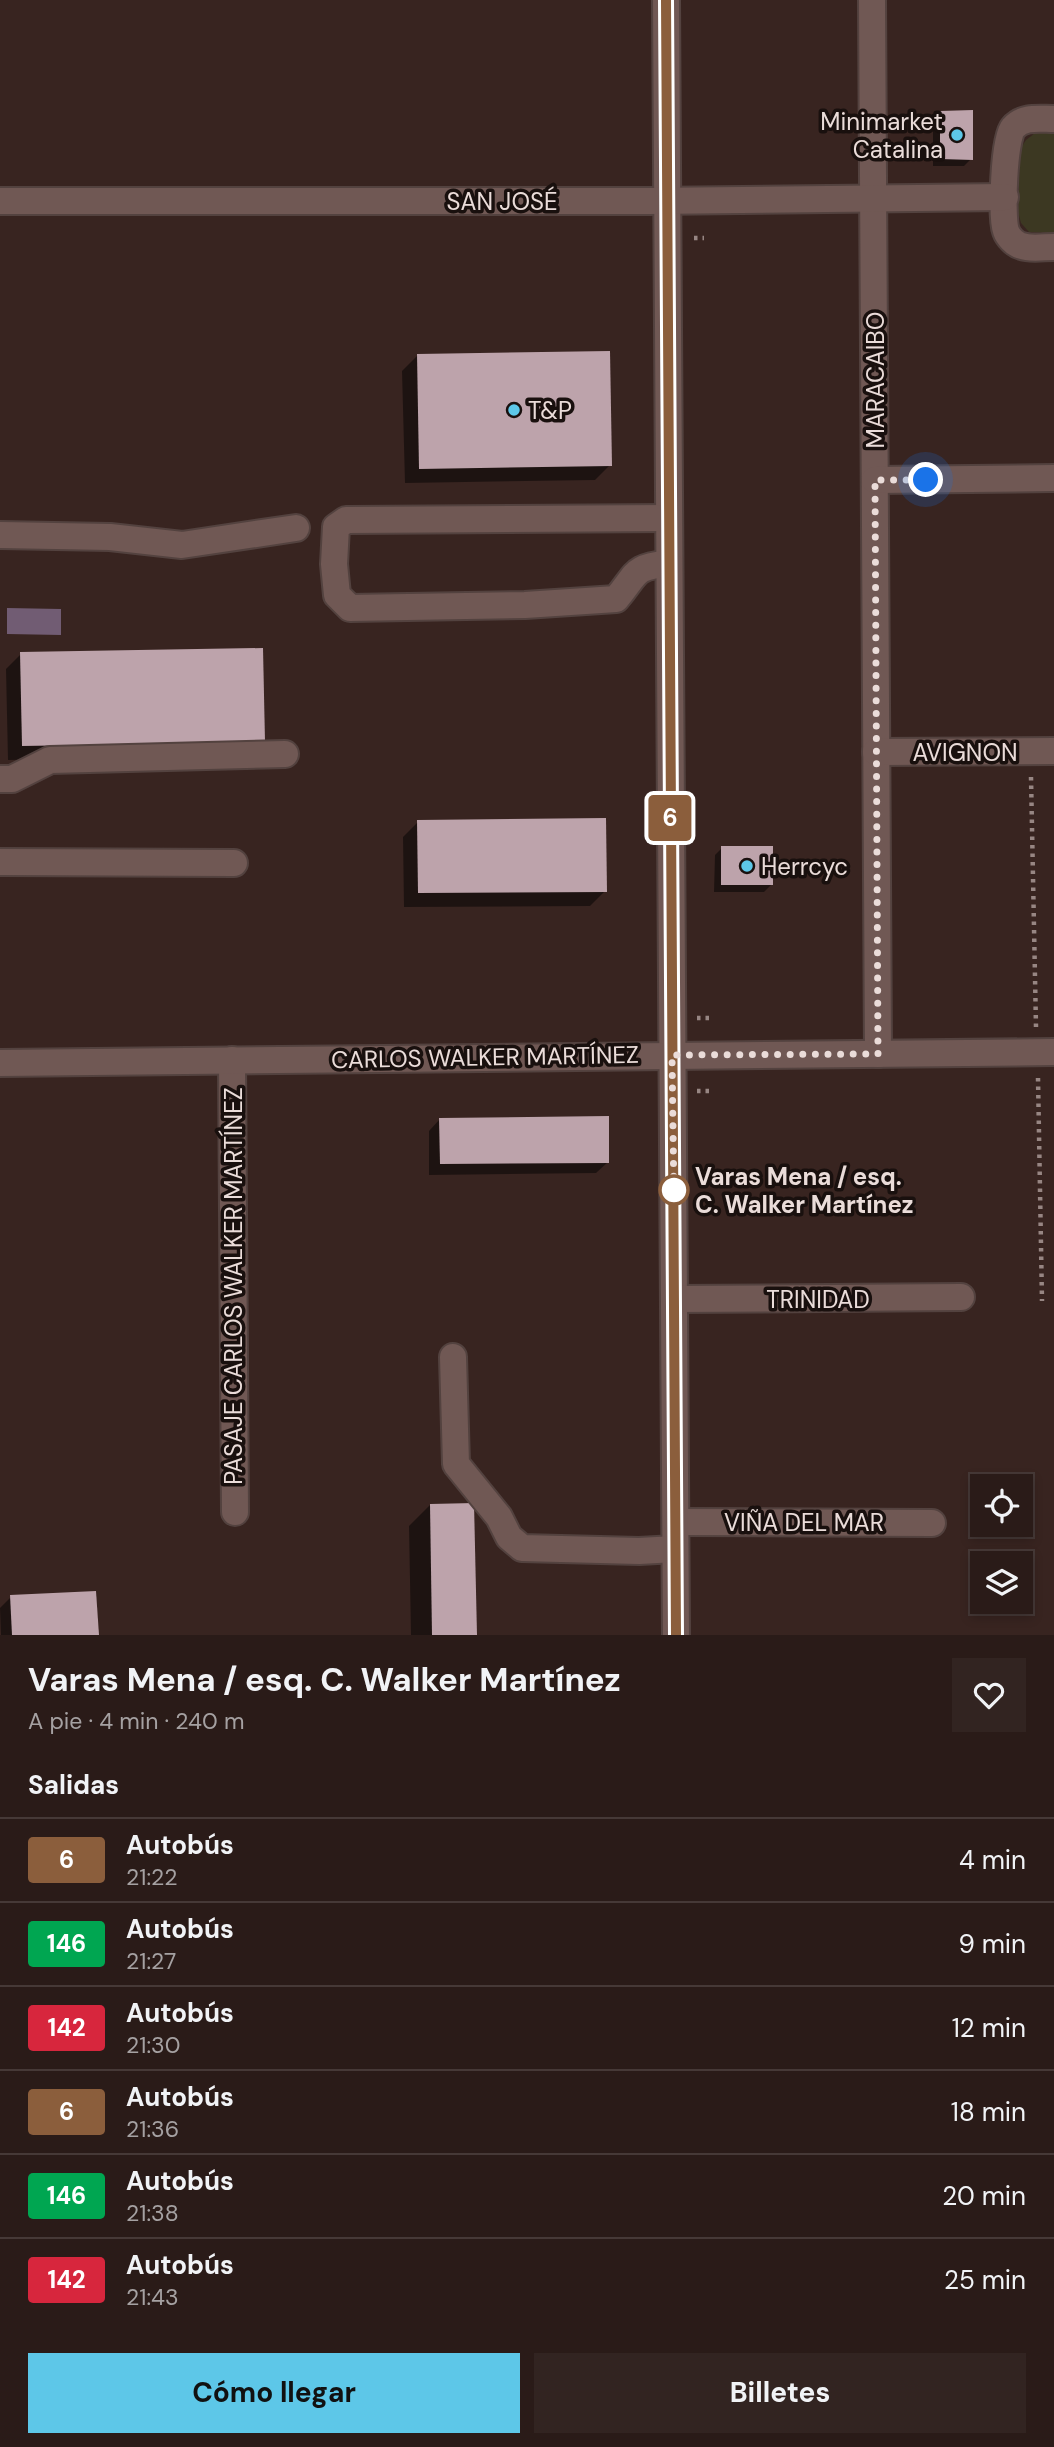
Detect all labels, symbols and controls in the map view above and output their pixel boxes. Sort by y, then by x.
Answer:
place label: Minimarket Catalina [820,106,943,165]
marker: Minimarket Catalina [949,127,965,143]
street label: SAN JOSÉ [447,186,557,217]
street label: MARACAIBO [860,312,891,448]
place label: T&P [528,395,572,426]
marker: T&P [506,402,522,418]
your location [908,462,943,497]
street label: AVIGNON [912,737,1018,768]
line badge: 6 [647,795,693,841]
text: 6 [662,802,678,833]
place label: Herrcyc [761,851,848,882]
marker: Herrcyc [739,858,755,874]
street label: CARLOS WALKER MARTÍNEZ [331,1039,639,1075]
street label: PASAJE CARLOS WALKER MARTÍNEZ [218,1087,249,1485]
place label: Varas Mena / esq. C. Walker Martínez [695,1161,914,1220]
marker: Varas Mena / esq. C. Walker Martínez [659,1175,689,1205]
street label: TRINIDAD [766,1284,870,1315]
map controls [970,1474,1033,1614]
button: locate [970,1474,1033,1537]
street label: VIÑA DEL MAR [724,1507,884,1538]
button: layers [970,1551,1033,1614]
text: Varas Mena / esq. C. Walker Martínez [28,1658,621,1701]
button: heart [952,1658,1026,1732]
text: A pie · 4 min · 240 m [28,1706,244,1736]
text: Salidas [28,1768,119,1802]
text: Autobús [126,1828,234,1862]
text: 4 min [959,1843,1026,1877]
text: 6 [59,1844,74,1875]
text: 21:22 [126,1862,178,1892]
text: Autobús [126,1912,234,1946]
text: 9 min [958,1927,1026,1961]
text: 146 [47,1928,86,1959]
text: 21:27 [126,1946,176,1976]
text: Autobús [126,1996,234,2030]
text: 12 min [952,2011,1026,2045]
text: 142 [47,2012,86,2043]
text: 21:30 [126,2030,180,2060]
text: Autobús [126,2080,234,2114]
text: 18 min [951,2095,1026,2129]
text: 6 [59,2096,74,2127]
text: 21:36 [126,2114,179,2144]
text: Autobús [126,2164,234,2198]
text: 20 min [942,2179,1026,2213]
text: 146 [47,2180,86,2211]
text: 21:38 [126,2198,179,2228]
text: Autobús [126,2248,234,2282]
text: 25 min [944,2263,1026,2297]
text: 142 [47,2264,86,2295]
text: 21:43 [126,2282,179,2312]
button: Cómo llegar [28,2353,520,2433]
button: Billetes [534,2353,1026,2433]

